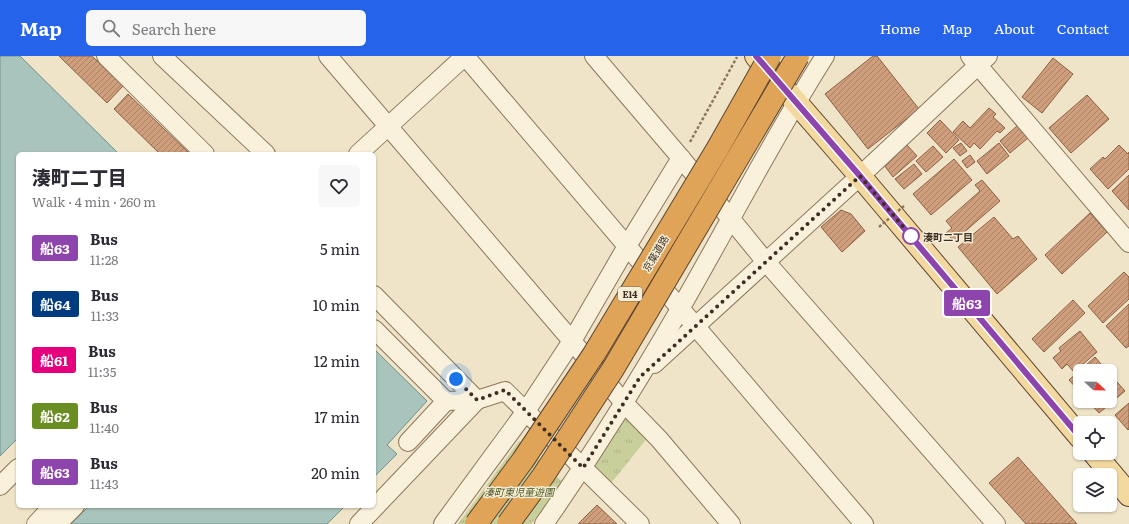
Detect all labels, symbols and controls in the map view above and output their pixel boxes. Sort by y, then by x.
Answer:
search box [86,10,366,46]
text: Map [20,14,62,42]
icon: search [100,17,122,39]
text: Search here [132,17,216,40]
text: Home [880,18,920,38]
text: Map [942,18,972,38]
text: About [994,18,1035,38]
text: Contact [1057,18,1109,38]
text: 湊町二丁目 [32,163,127,191]
button: heart [318,165,360,207]
text: Walk · 4 min · 260 m [32,192,156,211]
text: Bus [90,227,118,250]
marker: 湊町二丁目 [902,227,920,245]
place label: 湊町二丁目 [923,229,973,244]
street label: 京葉道路 [638,232,672,274]
text: 5 min [320,237,360,260]
text: 船63 [40,238,70,258]
text: 11:28 [90,250,118,269]
text: Bus [91,283,118,306]
road number: E14 [618,287,642,301]
line badge: 船63 [944,290,990,316]
text: 10 min [313,293,360,316]
text: 船63 [952,293,982,313]
text: 船64 [40,294,71,314]
text: 11:33 [91,306,119,325]
text: Bus [88,339,116,362]
text: 12 min [314,349,360,372]
text: 船61 [40,350,68,370]
text: 11:35 [88,362,116,381]
north arrow [1073,364,1117,408]
map controls [1073,364,1117,512]
your location [446,369,466,389]
text: Bus [90,395,118,418]
text: 17 min [314,405,360,428]
text: 船62 [40,406,70,426]
button: locate [1073,416,1117,460]
text: 11:40 [90,418,119,437]
text: Bus [90,451,118,474]
text: 20 min [311,461,360,484]
text: 船63 [40,462,70,482]
button: layers [1073,468,1117,512]
text: 11:43 [90,474,119,493]
park label: 湊町東児童遊園 [484,484,556,499]

